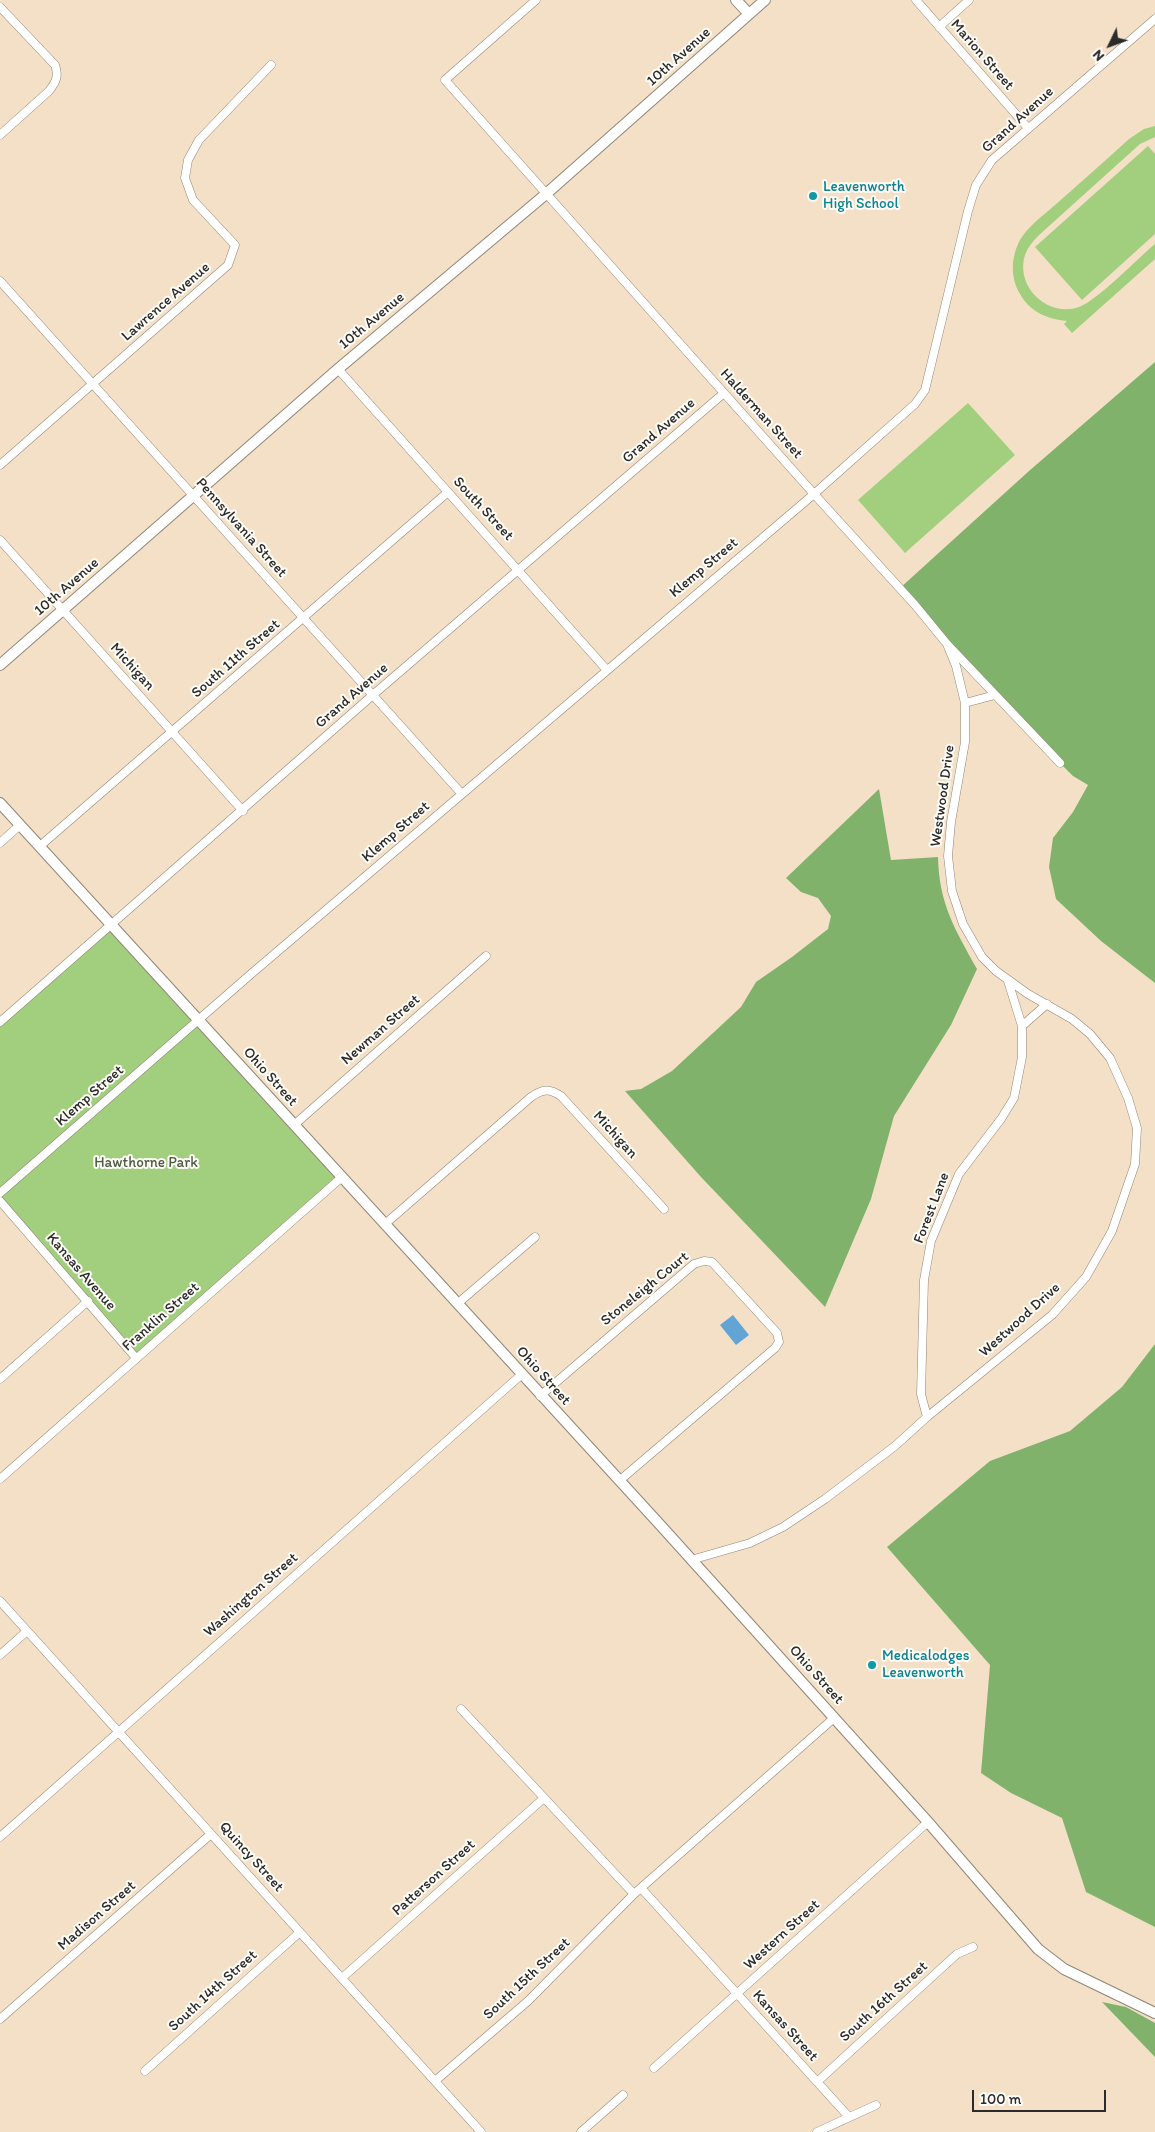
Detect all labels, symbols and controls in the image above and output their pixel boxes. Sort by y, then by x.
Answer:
street label: Marion Street [946,16,1018,94]
north arrow [1085,20,1135,70]
street label: 10th Avenue [643,24,715,90]
text: N [1089,46,1108,65]
street label: Grand Avenue [978,83,1058,157]
place label: Leavenworth High School [823,178,905,213]
marker: Leavenworth High School [807,190,819,202]
street label: Lawrence Avenue [118,259,214,345]
street label: 10th Avenue [336,288,408,354]
street label: Halderman Street [716,365,806,463]
street label: Grand Avenue [619,395,699,467]
street label: South Street [449,473,517,545]
street label: Pennsylvania Street [192,475,290,581]
street label: Klemp Street [666,534,742,602]
street label: 10th Avenue [31,554,103,620]
street label: South 11th Street [188,616,284,702]
street label: Michigan [106,639,158,695]
street label: Grand Avenue [312,660,392,732]
street label: Westwood Drive [927,744,959,848]
street label: Klemp Street [358,798,434,866]
street label: Newman Street [338,991,424,1069]
street label: Ohio Street [239,1044,301,1110]
street label: Klemp Street [52,1062,128,1130]
street label: Michigan [589,1107,641,1163]
park label: Hawthorne Park [94,1154,198,1172]
street label: Forest Lane [910,1170,954,1246]
street label: Kansas Avenue [42,1230,120,1314]
street label: Stoneleigh Court [597,1248,693,1330]
street label: Franklin Street [119,1279,203,1355]
street label: Westwood Drive [976,1279,1064,1361]
street label: Ohio Street [512,1343,574,1409]
street label: Washington Street [200,1549,302,1641]
street label: Ohio Street [785,1642,847,1708]
place label: Medicalodges Leavenworth [882,1647,969,1682]
marker: Medicalodges Leavenworth [866,1659,878,1671]
street label: Quincy Street [215,1818,287,1896]
street label: Patterson Street [389,1836,479,1920]
street label: Madison Street [54,1877,140,1955]
street label: Western Street [740,1896,824,1974]
street label: South 15th Street [480,1934,574,2024]
street label: South 14th Street [165,1946,261,2036]
street label: South 16th Street [836,1958,932,2046]
street label: Kansas Street [748,1987,822,2065]
scale bar [975,2080,1109,2112]
text: 100 m [980,2090,1021,2108]

